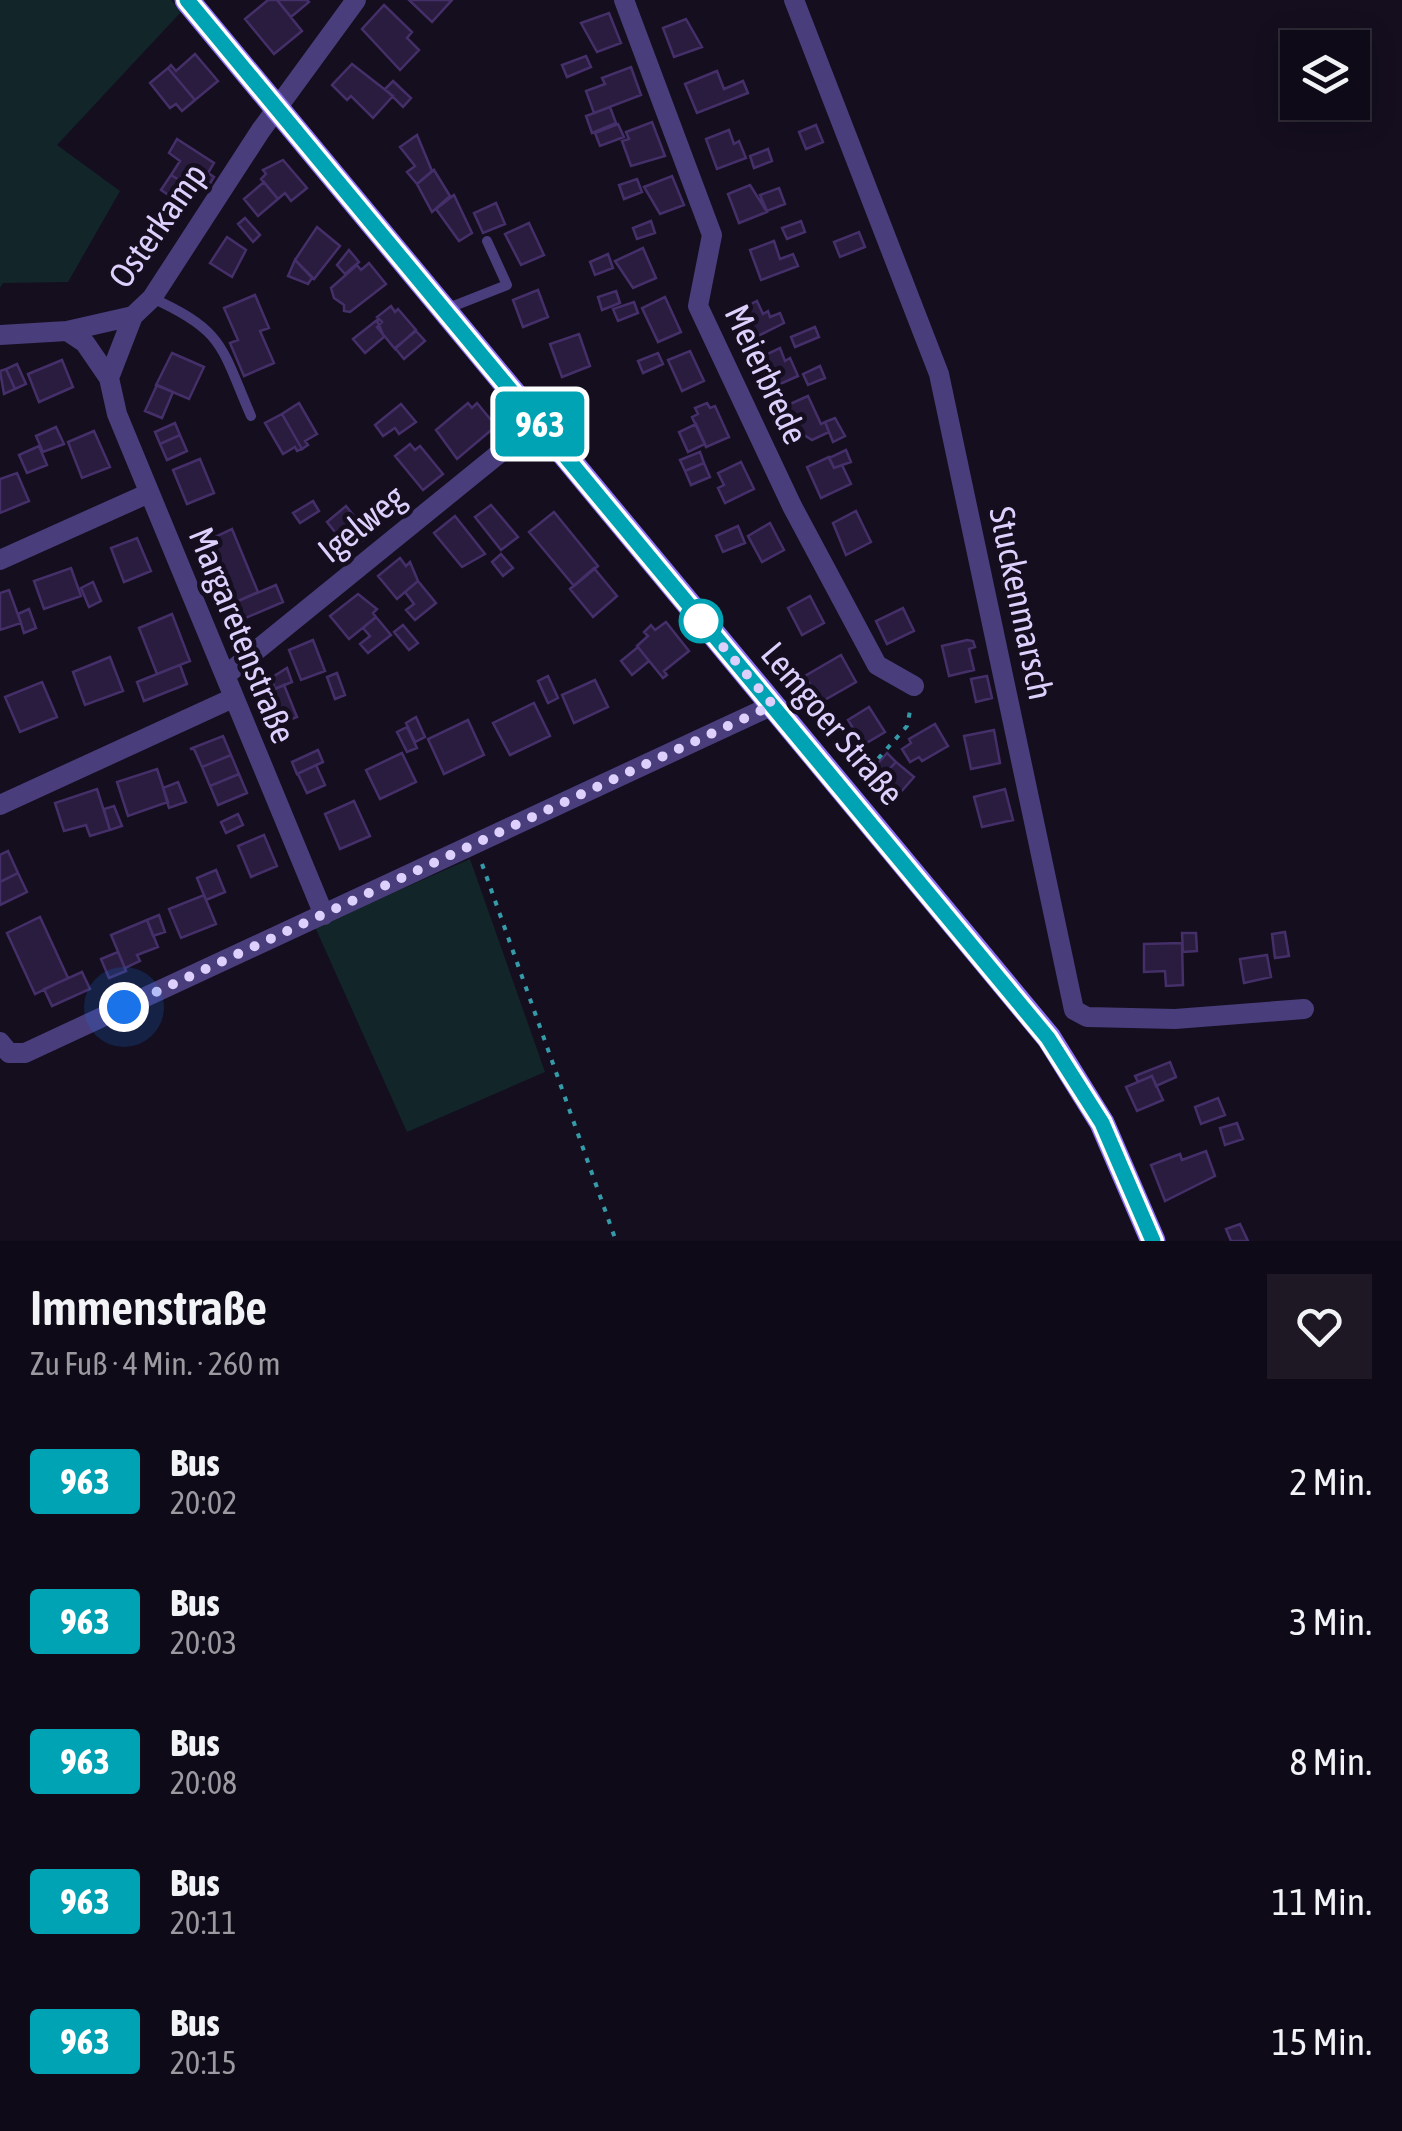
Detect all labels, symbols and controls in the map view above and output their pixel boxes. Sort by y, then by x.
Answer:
map controls [1280,30,1370,120]
button: layers [1280,30,1370,120]
street label: Osterkamp [100,155,214,295]
street label: Meierbrede [717,298,817,450]
line badge: 963 [482,392,598,456]
text: 963 [515,404,565,444]
street label: Igelweg [310,476,412,570]
street label: Stuckenmarsch [982,503,1062,703]
street label: Margaretenstraße [182,521,304,749]
unlabelled marker [680,600,722,642]
street label: Lemgoer Straße [754,634,912,812]
your location [99,982,149,1032]
button: heart [1267,1274,1372,1379]
text: Immenstraße [30,1280,267,1335]
text: Zu Fuß · 4 Min. · 260 m [30,1345,281,1382]
text: Bus [170,1441,220,1484]
text: 2 Min. [1290,1460,1372,1503]
text: 963 [60,1461,110,1501]
text: 20:02 [170,1484,237,1521]
text: Bus [170,1581,220,1624]
text: 3 Min. [1290,1600,1372,1643]
text: 963 [60,1601,110,1641]
text: 20:03 [170,1624,237,1661]
text: Bus [170,1721,220,1764]
text: 8 Min. [1290,1740,1372,1783]
text: 963 [60,1741,110,1781]
text: 20:08 [170,1764,237,1801]
text: Bus [170,1861,220,1904]
text: 11 Min. [1272,1880,1372,1923]
text: 963 [60,1881,110,1921]
text: 20:11 [170,1904,237,1941]
text: Bus [170,2001,220,2044]
text: 15 Min. [1272,2020,1372,2063]
text: 963 [60,2021,110,2061]
text: 20:15 [170,2044,237,2081]

